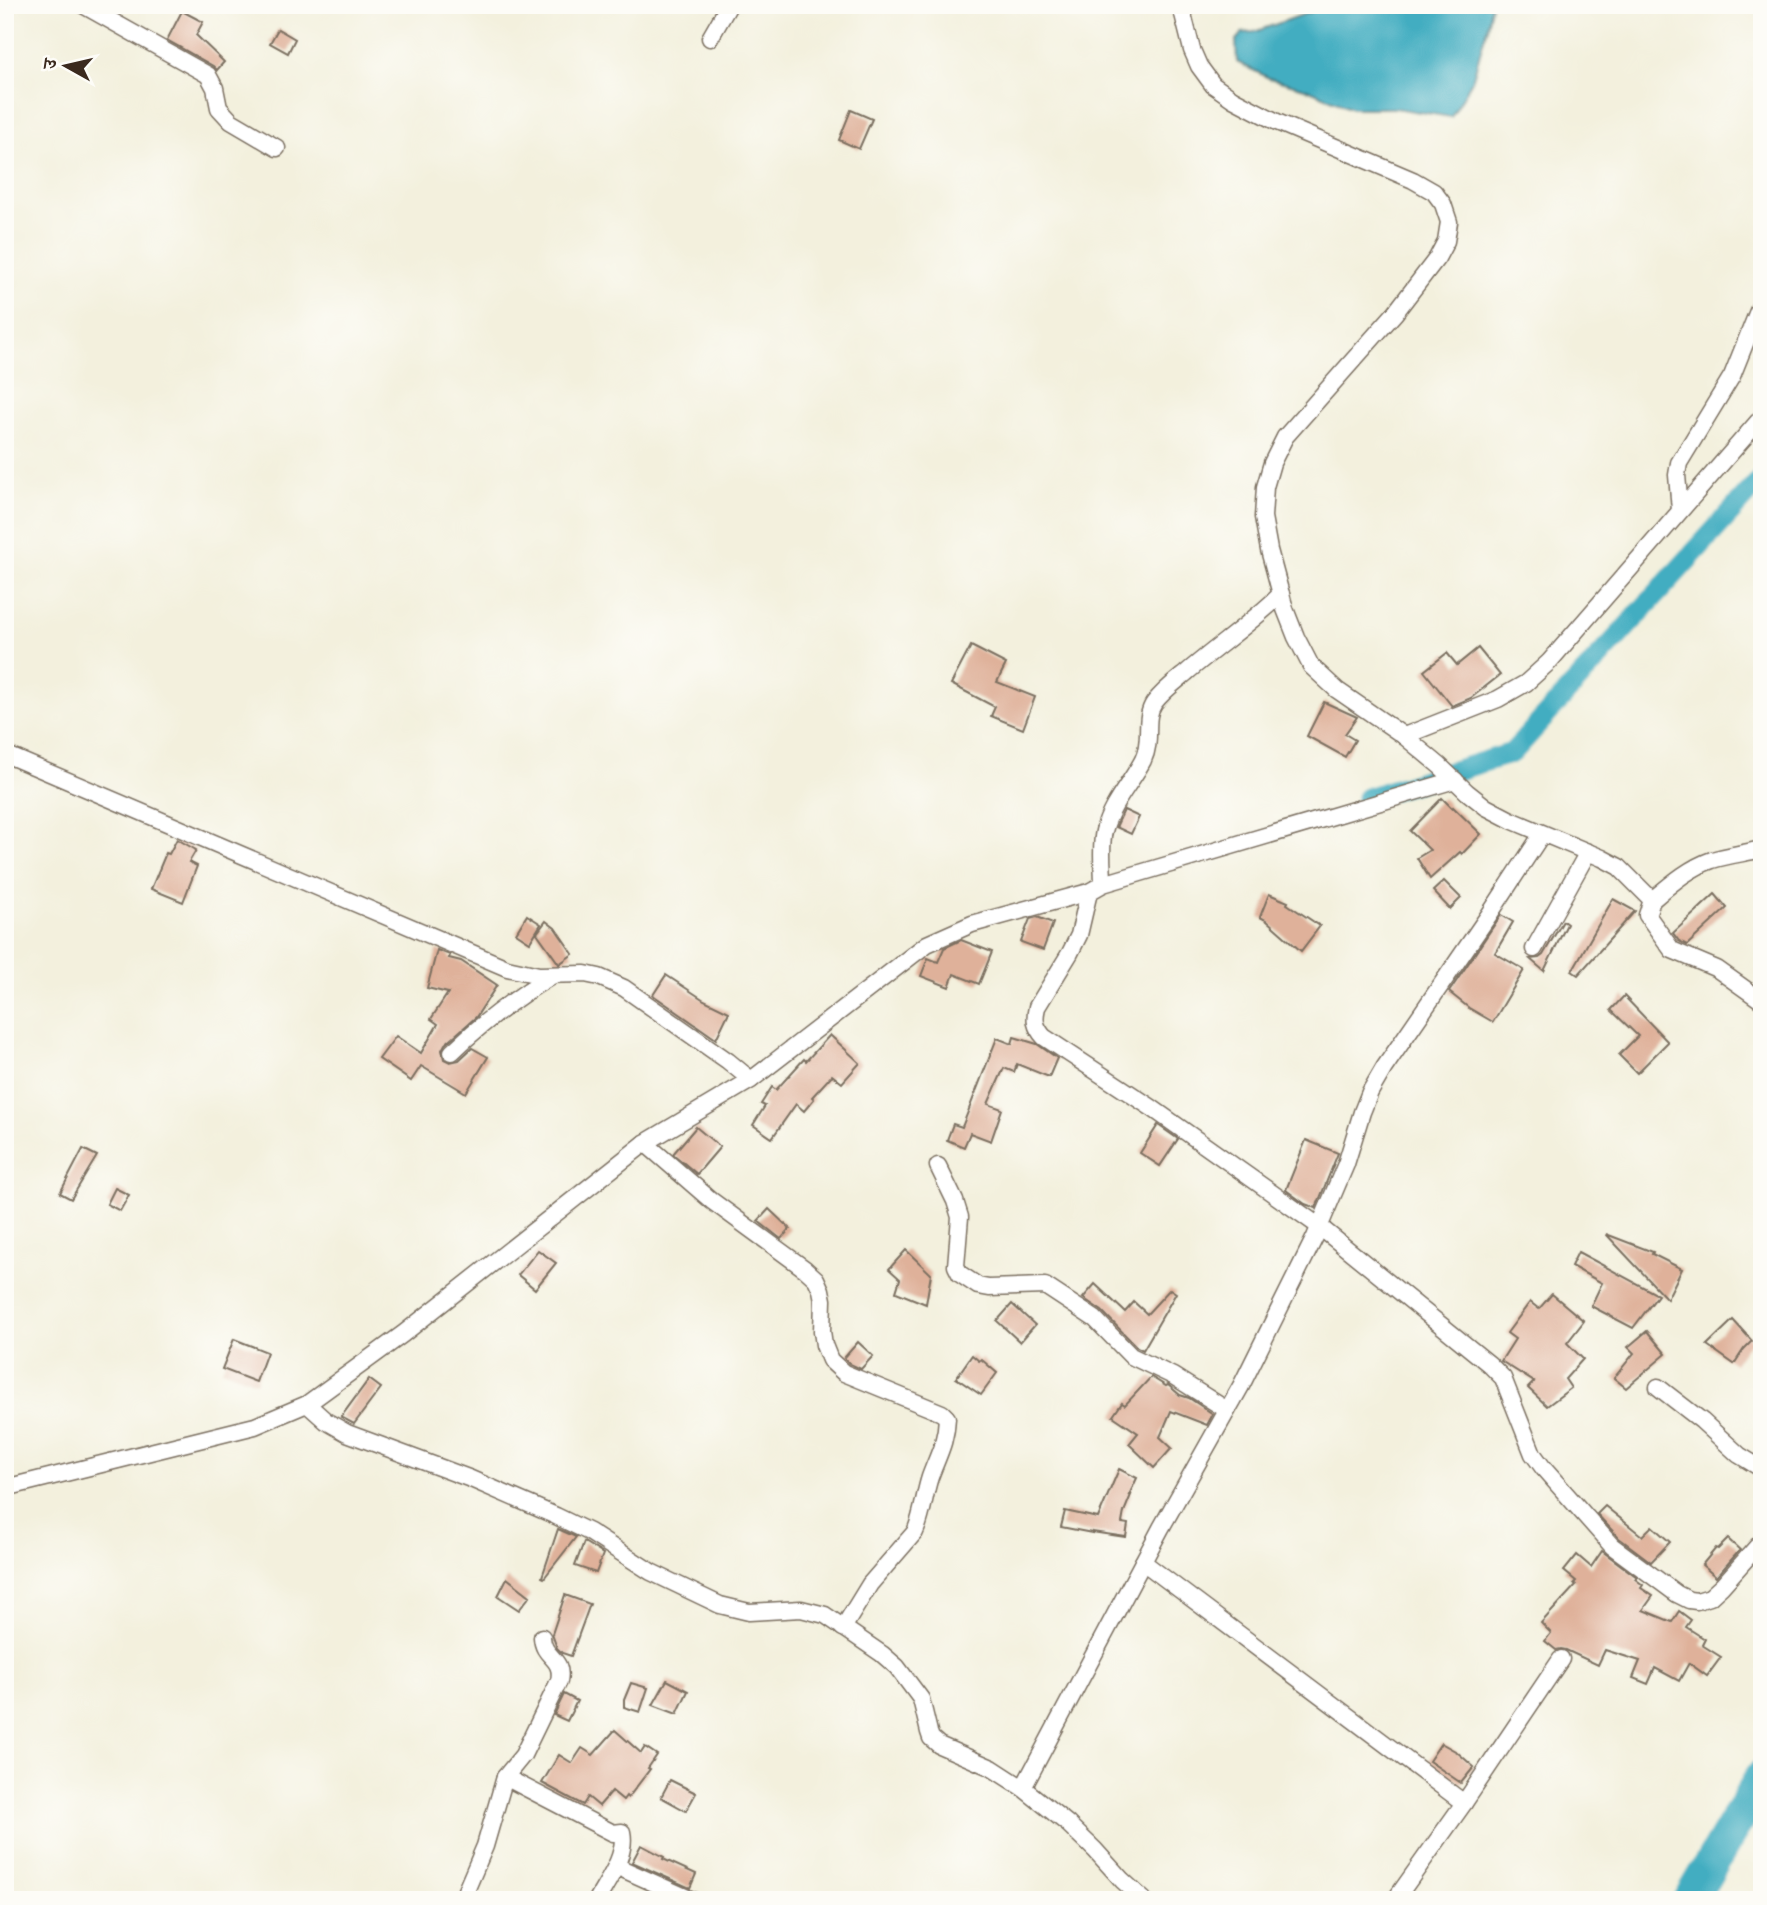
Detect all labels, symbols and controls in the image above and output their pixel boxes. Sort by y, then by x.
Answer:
north arrow [32,32,102,102]
text: उ [36,56,63,72]

